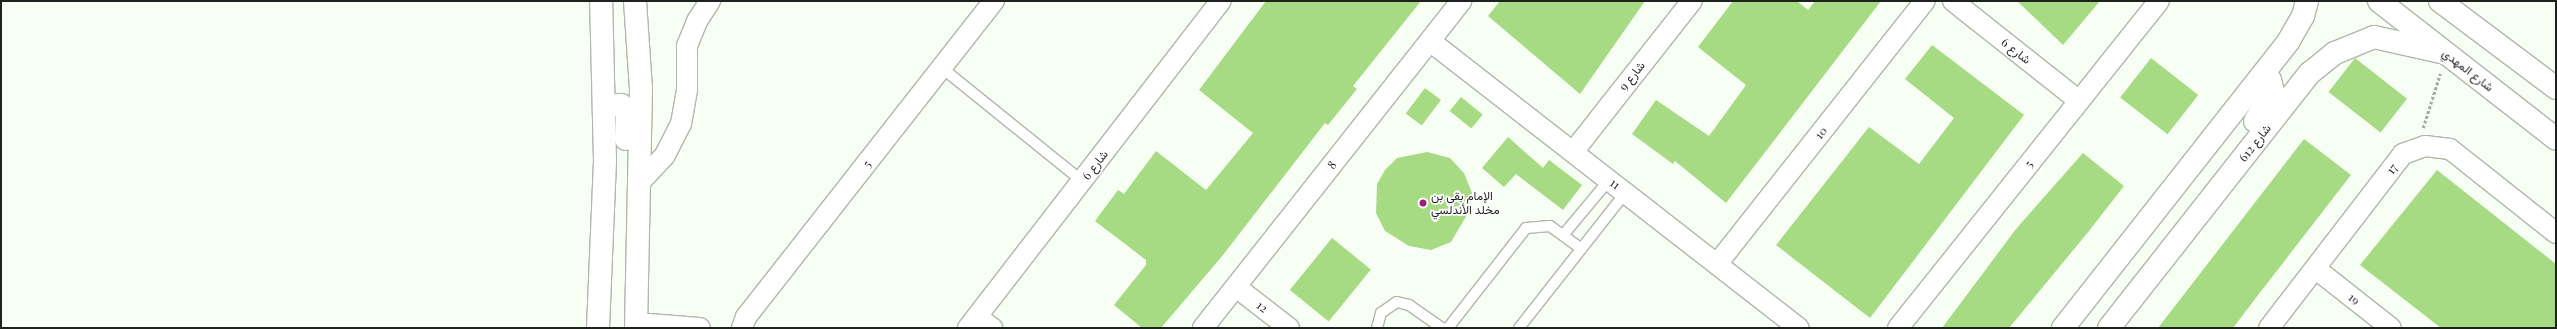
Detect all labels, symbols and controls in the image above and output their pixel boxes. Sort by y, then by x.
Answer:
street label: شارع 6 [1998,35,2034,67]
street label: شارع المهدي [2440,46,2496,94]
street label: شارع 9 [1616,58,1648,94]
street label: شارع 612 [2236,121,2274,165]
street label: 10 [1812,124,1830,142]
street label: شارع 6 [1079,147,1111,183]
street label: 5 [860,158,874,170]
street label: 8 [1324,158,1340,172]
street label: 5 [2022,158,2036,170]
street label: 17 [2383,161,2401,177]
street label: 11 [1607,176,1623,192]
place label: الإمام بقي بن مخلد الأندلسي [1431,189,1500,217]
marker: الإمام بقي بن مخلد الأندلسي [1418,198,1428,208]
street label: 19 [2345,290,2363,308]
street label: 12 [1254,298,1270,316]

